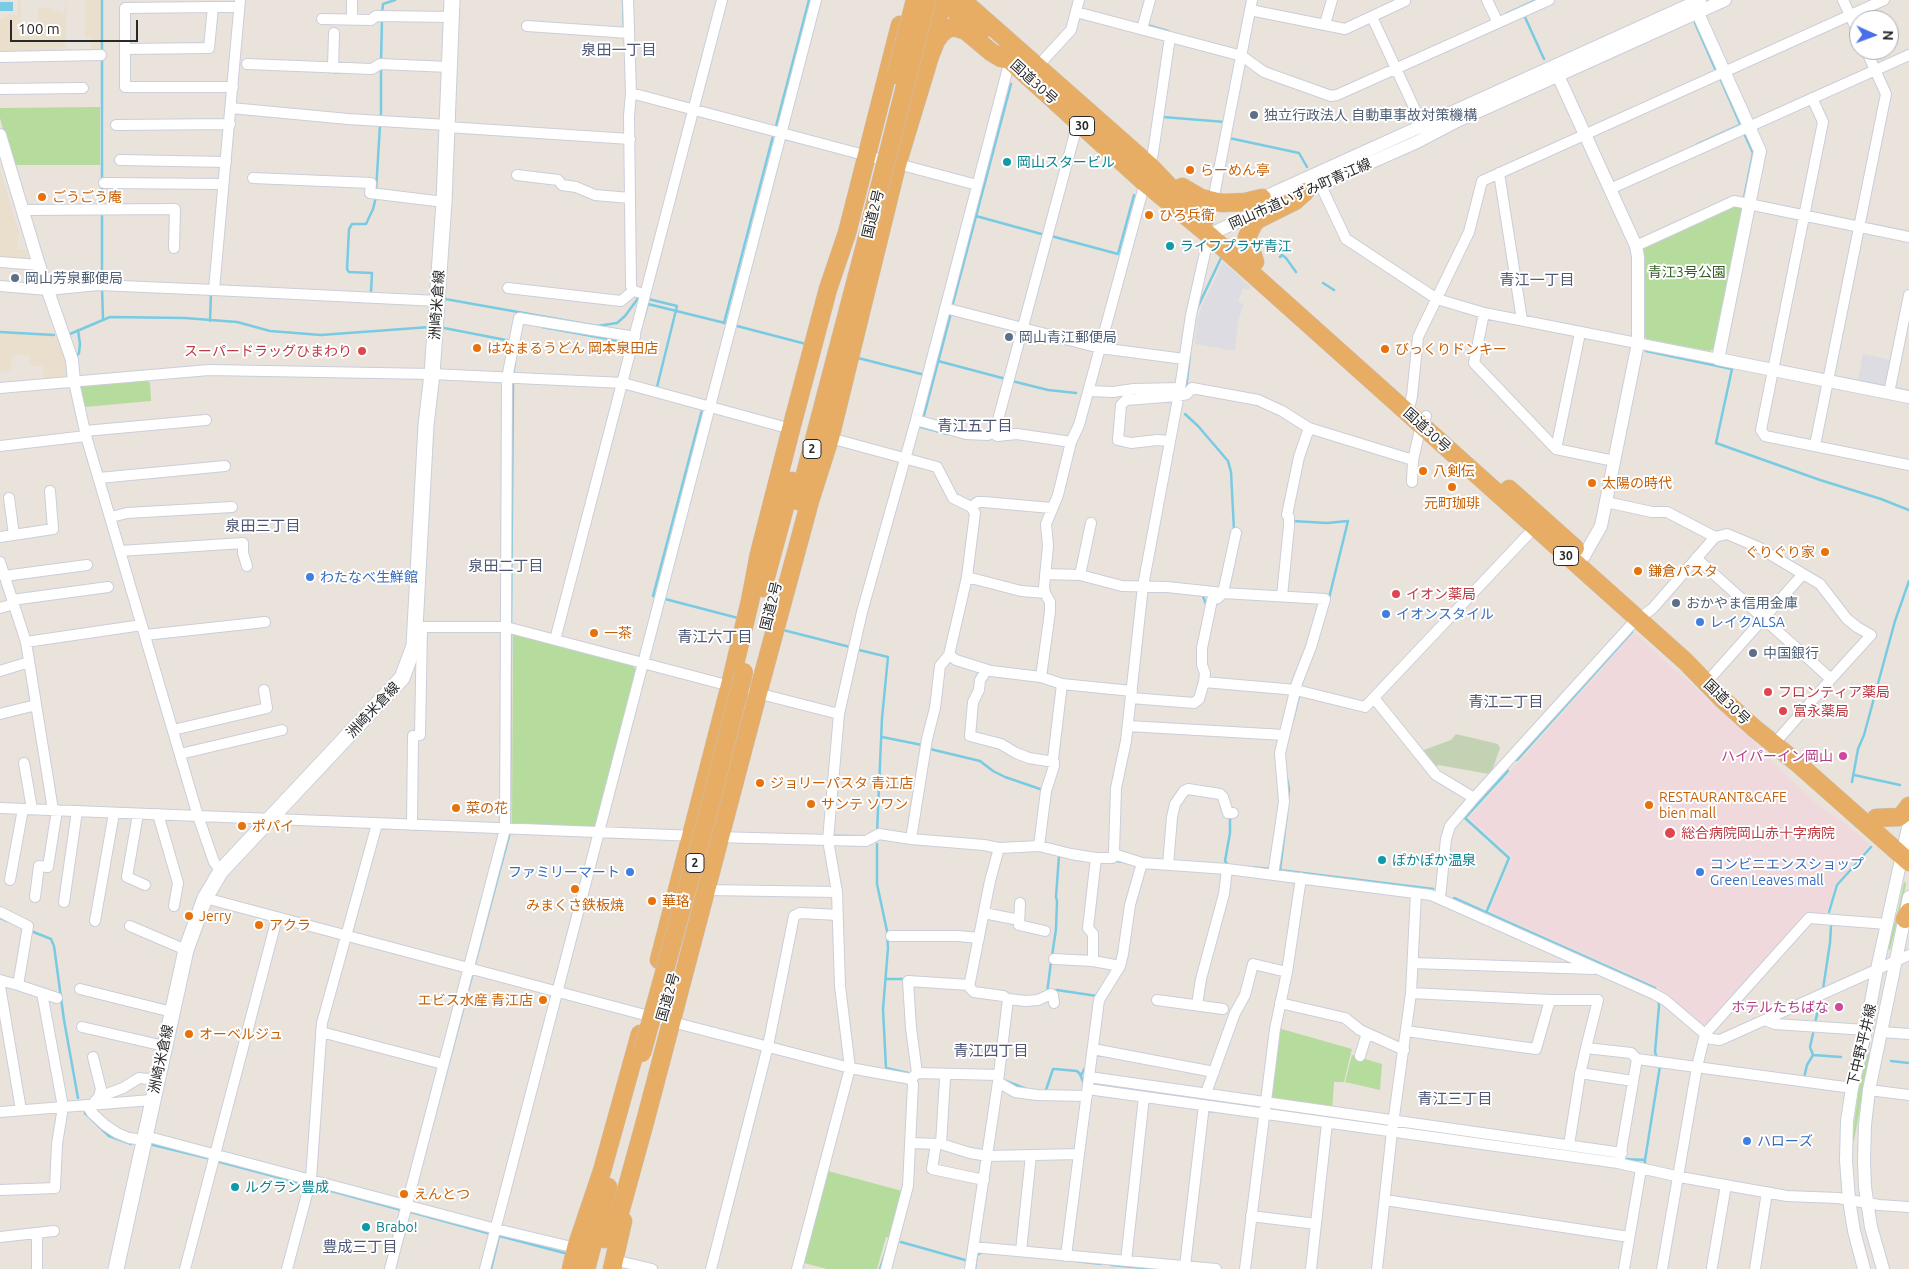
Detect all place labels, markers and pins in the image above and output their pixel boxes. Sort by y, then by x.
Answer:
place label: 独立行政法人 自動車事故対策機構 [1264,107,1477,123]
marker: 独立行政法人 自動車事故対策機構 [1248,109,1260,121]
place label: 岡山スタービル [1017,154,1115,170]
marker: 岡山スタービル [1001,156,1013,168]
place label: らーめん亭 [1200,162,1270,178]
marker: らーめん亭 [1184,164,1196,176]
place label: ごうごう庵 [52,189,122,205]
marker: ごうごう庵 [36,191,48,203]
place label: ひろ兵衛 [1159,207,1215,223]
marker: ひろ兵衛 [1143,209,1155,221]
place label: ライフプラザ青江 [1180,238,1292,254]
marker: ライフプラザ青江 [1164,240,1176,252]
place label: 岡山芳泉郵便局 [25,270,123,286]
marker: 岡山芳泉郵便局 [9,272,21,284]
place label: 岡山青江郵便局 [1019,329,1117,345]
marker: 岡山青江郵便局 [1003,331,1015,343]
place label: はなまるうどん 岡本泉田店 [487,340,658,356]
place label: びっくりドンキー [1395,341,1507,357]
marker: はなまるうどん 岡本泉田店 [471,342,483,354]
place label: スーパードラッグひまわり [184,343,352,359]
marker: びっくりドンキー [1379,343,1391,355]
marker: スーパードラッグひまわり [356,345,368,357]
place label: 八剣伝 [1433,463,1475,479]
marker: 八剣伝 [1417,465,1429,477]
place label: 太陽の時代 [1602,475,1672,491]
marker: 太陽の時代 [1586,477,1598,489]
marker: 元町珈琲 [1446,481,1458,493]
place label: 元町珈琲 [1424,495,1480,511]
place label: ぐりぐり家 [1745,544,1815,560]
marker: ぐりぐり家 [1819,546,1831,558]
place label: 鎌倉パスタ [1648,563,1718,579]
marker: 鎌倉パスタ [1632,565,1644,577]
place label: わたなべ生鮮館 [320,569,418,585]
marker: わたなべ生鮮館 [304,571,316,583]
place label: イオン薬局 [1406,586,1476,602]
marker: イオン薬局 [1390,588,1402,600]
place label: おかやま信用金庫 [1686,595,1798,611]
marker: おかやま信用金庫 [1670,597,1682,609]
place label: イオンスタイル [1396,606,1494,622]
marker: イオンスタイル [1380,608,1392,620]
place label: レイクALSA [1710,614,1785,630]
marker: レイクALSA [1694,616,1706,628]
place label: 一茶 [604,625,632,641]
marker: 一茶 [588,627,600,639]
place label: 中国銀行 [1763,645,1819,661]
marker: 中国銀行 [1747,647,1759,659]
place label: フロンティア薬局 [1778,684,1890,700]
marker: フロンティア薬局 [1762,686,1774,698]
place label: 富永薬局 [1793,703,1849,719]
marker: 富永薬局 [1777,705,1789,717]
place label: ハイパーイン岡山 [1721,748,1833,764]
marker: ハイパーイン岡山 [1837,750,1849,762]
place label: ジョリーパスタ 青江店 [770,775,913,791]
marker: ジョリーパスタ 青江店 [754,777,766,789]
place label: RESTAURANT&CAFE bien mall [1659,789,1787,822]
place label: サンテ ソワン [821,796,908,812]
marker: サンテ ソワン [805,798,817,810]
marker: RESTAURANT&CAFE bien mall [1643,799,1655,811]
place label: 菜の花 [466,800,508,816]
marker: 菜の花 [450,802,462,814]
place label: ポパイ [252,818,294,834]
marker: ポパイ [236,820,248,832]
place label: 総合病院岡山赤十字病院 [1681,825,1835,841]
marker: 総合病院岡山赤十字病院 [1663,826,1677,840]
place label: ぽかぽか温泉 [1392,852,1476,868]
marker: ぽかぽか温泉 [1376,854,1388,866]
place label: コンビニエンスショップ Green Leaves mall [1710,856,1864,889]
place label: ファミリーマート [508,864,620,880]
marker: ファミリーマート [624,866,636,878]
marker: コンビニエンスショップ Green Leaves mall [1694,866,1706,878]
marker: みまくさ鉄板焼 [569,883,581,895]
place label: 華珞 [662,893,690,909]
marker: 華珞 [646,895,658,907]
place label: みまくさ鉄板焼 [526,897,624,913]
place label: Jerry [199,908,231,924]
marker: Jerry [183,910,195,922]
place label: アクラ [269,917,311,933]
marker: アクラ [253,919,265,931]
place label: エビス水産 青江店 [418,992,533,1008]
marker: エビス水産 青江店 [537,994,549,1006]
place label: ホテルたちばな [1731,999,1829,1015]
marker: ホテルたちばな [1833,1001,1845,1013]
place label: オーベルジュ [199,1026,283,1042]
marker: オーベルジュ [183,1028,195,1040]
place label: ハローズ [1757,1133,1813,1149]
marker: ハローズ [1741,1135,1753,1147]
place label: ルグラン豊成 [245,1179,329,1195]
marker: ルグラン豊成 [229,1181,241,1193]
place label: えんとつ [414,1186,470,1202]
marker: えんとつ [398,1188,410,1200]
place label: Brabo! [376,1219,418,1235]
marker: Brabo! [360,1221,372,1233]

